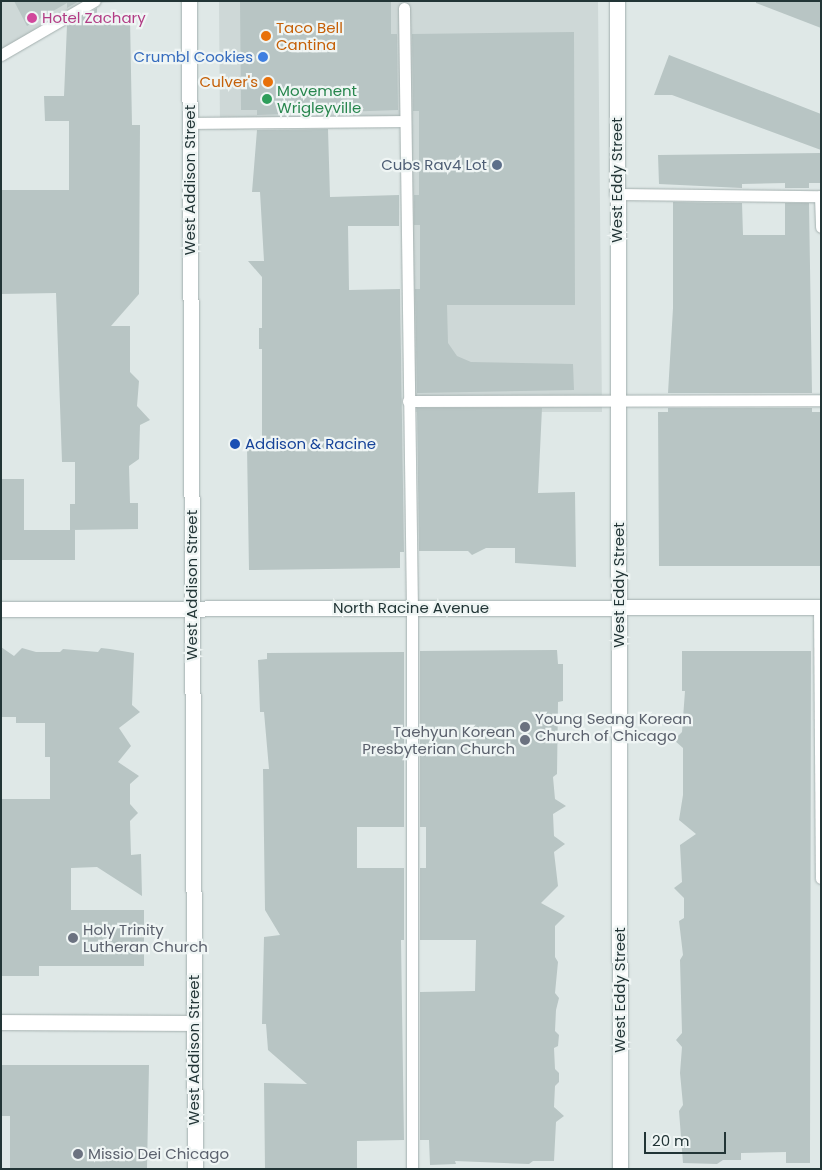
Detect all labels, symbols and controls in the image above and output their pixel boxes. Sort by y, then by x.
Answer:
place label: Hotel Zachary [42,9,146,27]
marker: Hotel Zachary [26,12,38,24]
place label: Taco Bell Cantina [276,18,343,53]
marker: Taco Bell Cantina [260,30,272,42]
place label: Crumbl Cookies [134,48,253,66]
marker: Crumbl Cookies [257,51,269,63]
place label: Culver's [200,73,258,91]
marker: Culver's [262,76,274,88]
place label: Movement Wrigleyville [277,81,361,116]
marker: Movement Wrigleyville [261,93,273,105]
street label: West Addison Street [181,105,199,255]
street label: West Eddy Street [608,117,626,243]
place label: Cubs Rav4 Lot [381,156,487,174]
marker: Cubs Rav4 Lot [491,159,503,171]
place label: Addison & Racine [245,435,376,453]
marker: Addison & Racine [229,438,241,450]
street label: West Addison Street [183,510,201,660]
street label: West Eddy Street [610,522,628,648]
street label: North Racine Avenue [333,599,489,617]
place label: Young Seang Korean Church of Chicago [535,709,692,744]
marker: Young Seang Korean Church of Chicago [519,721,531,733]
place label: Taehyun Korean Presbyterian Church [362,722,515,757]
marker: Taehyun Korean Presbyterian Church [519,734,531,746]
place label: Holy Trinity Lutheran Church [83,920,208,955]
street label: West Eddy Street [611,927,629,1053]
marker: Holy Trinity Lutheran Church [67,932,79,944]
street label: West Addison Street [185,975,203,1125]
scale bar [647,1122,730,1154]
text: 20 m [652,1130,690,1151]
place label: Missio Dei Chicago [88,1145,229,1163]
marker: Missio Dei Chicago [72,1148,84,1160]

